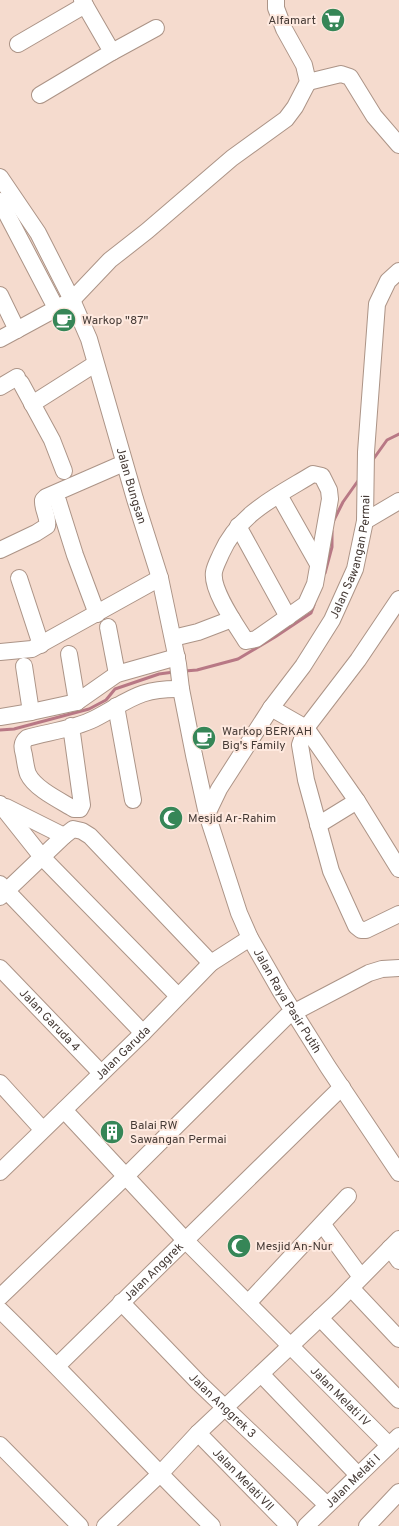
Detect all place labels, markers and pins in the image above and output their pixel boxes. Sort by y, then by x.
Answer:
supermarket icon: Alfamart [320,7,346,33]
place label: Alfamart [268,13,316,29]
cafe icon: Warkop "87" [51,307,77,333]
place label: Warkop "87" [82,313,148,329]
place label: Warkop BERKAH Big's Family [222,724,312,754]
cafe icon: Warkop BERKAH Big's Family [191,725,217,751]
mosque icon: Mesjid Ar-Rahim [158,805,184,831]
place label: Mesjid Ar-Rahim [188,811,276,827]
place label: Balai RW Sawangan Permai [130,1118,227,1148]
building icon: Balai RW Sawangan Permai [99,1119,125,1145]
mosque icon: Mesjid An-Nur [226,1233,252,1259]
place label: Mesjid An-Nur [256,1239,333,1255]

